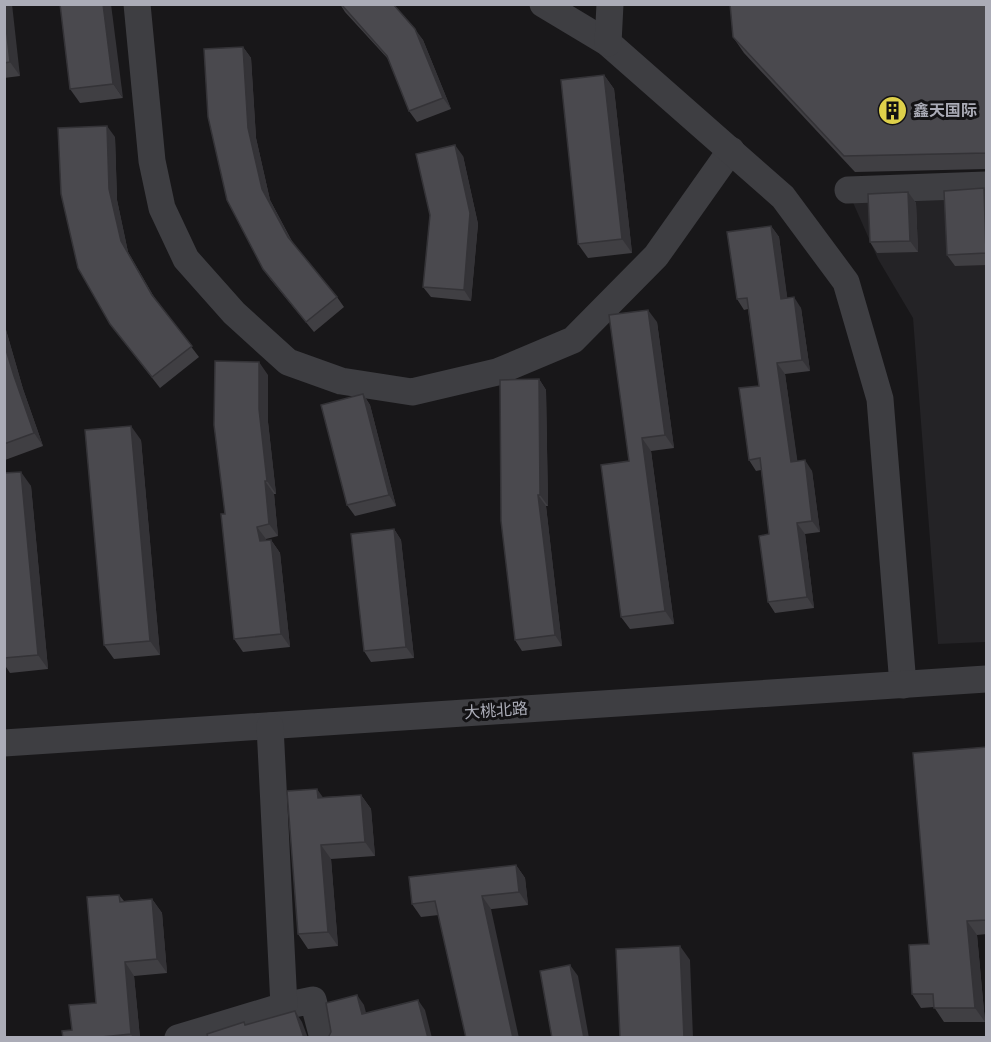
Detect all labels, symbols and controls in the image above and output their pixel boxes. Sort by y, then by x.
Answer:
building icon: 鑫天国际 [876,95,908,127]
place label: 鑫天国际 [913,100,977,122]
street label: 大桃北路 [463,698,529,724]

